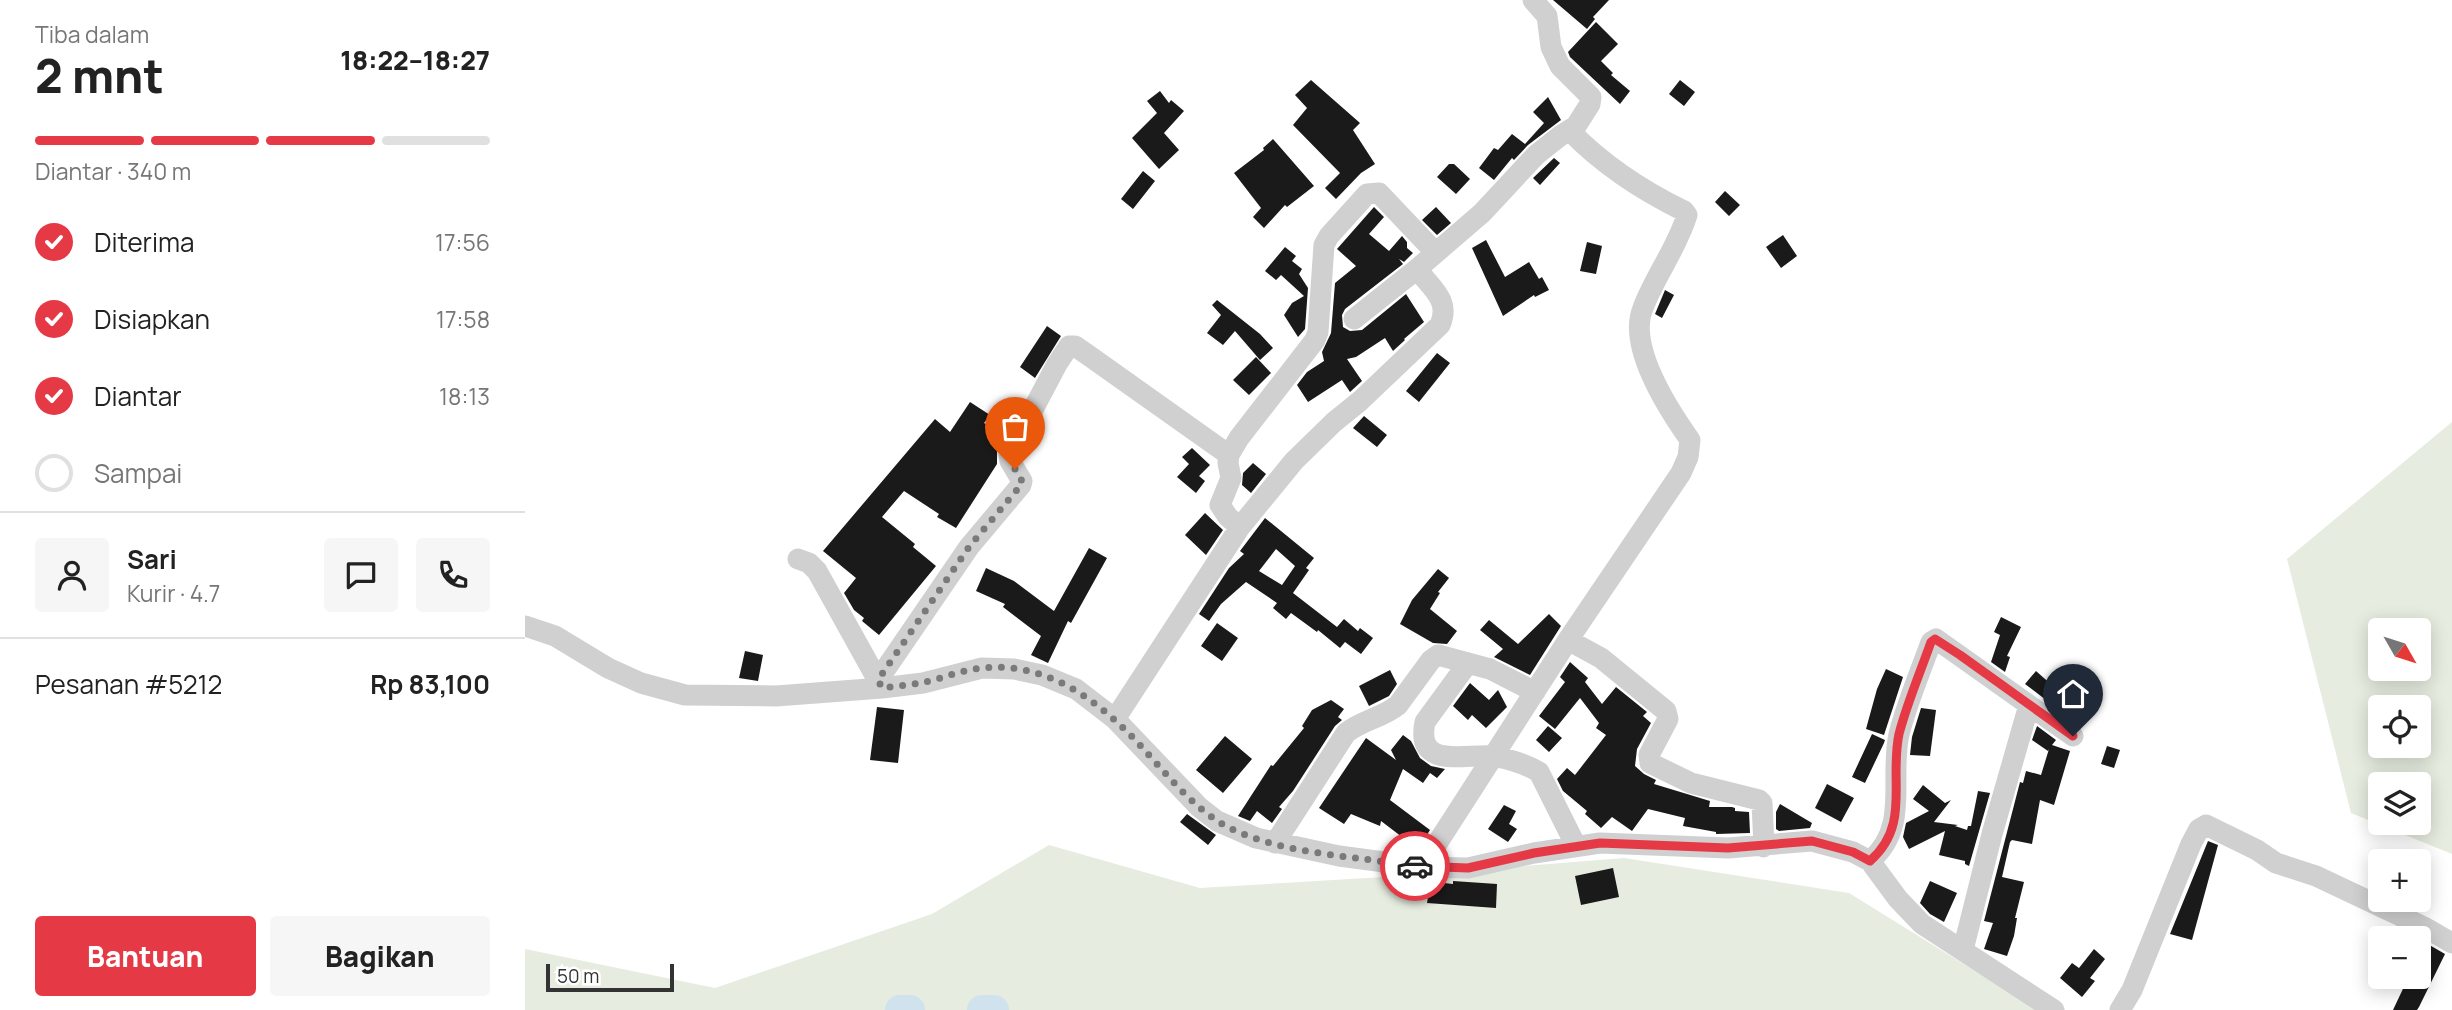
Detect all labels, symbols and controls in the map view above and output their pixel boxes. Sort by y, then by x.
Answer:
text: Tiba dalam [35,18,149,50]
text: 18:22–18:27 [340,42,490,78]
text: 2 mnt [35,44,164,107]
text: Diantar · 340 m [35,155,191,187]
icon: check [35,223,73,261]
text: Diterima [94,224,195,260]
text: 17:56 [435,226,490,258]
icon: check [35,300,73,338]
text: Disiapkan [94,301,210,337]
text: 17:58 [436,303,490,335]
icon: check [35,377,73,415]
text: Diantar [94,378,182,414]
text: 18:13 [439,380,490,412]
pin [985,397,1045,469]
icon: bag [996,408,1034,446]
text: Sampai [94,455,182,491]
button: person [35,538,109,612]
button: chat [324,538,398,612]
button: phone [416,538,490,612]
text: Sari [127,541,177,577]
text: Kurir · 4.7 [127,577,220,609]
north arrow [2368,618,2431,681]
map controls [2368,618,2431,989]
pin [2043,664,2103,736]
text: Pesanan #5212 [35,666,222,702]
text: Rp 83,100 [370,666,490,702]
icon: home [2054,675,2092,713]
button: locate [2368,695,2431,758]
button: layers [2368,772,2431,835]
courier [1380,831,1450,901]
icon: car [1396,847,1434,885]
button: + [2368,849,2431,912]
button: Bantuan [35,916,256,996]
button: Bagikan [270,916,490,996]
button: − [2368,926,2431,989]
scale bar [546,961,674,993]
text: 50 m [557,963,599,989]

